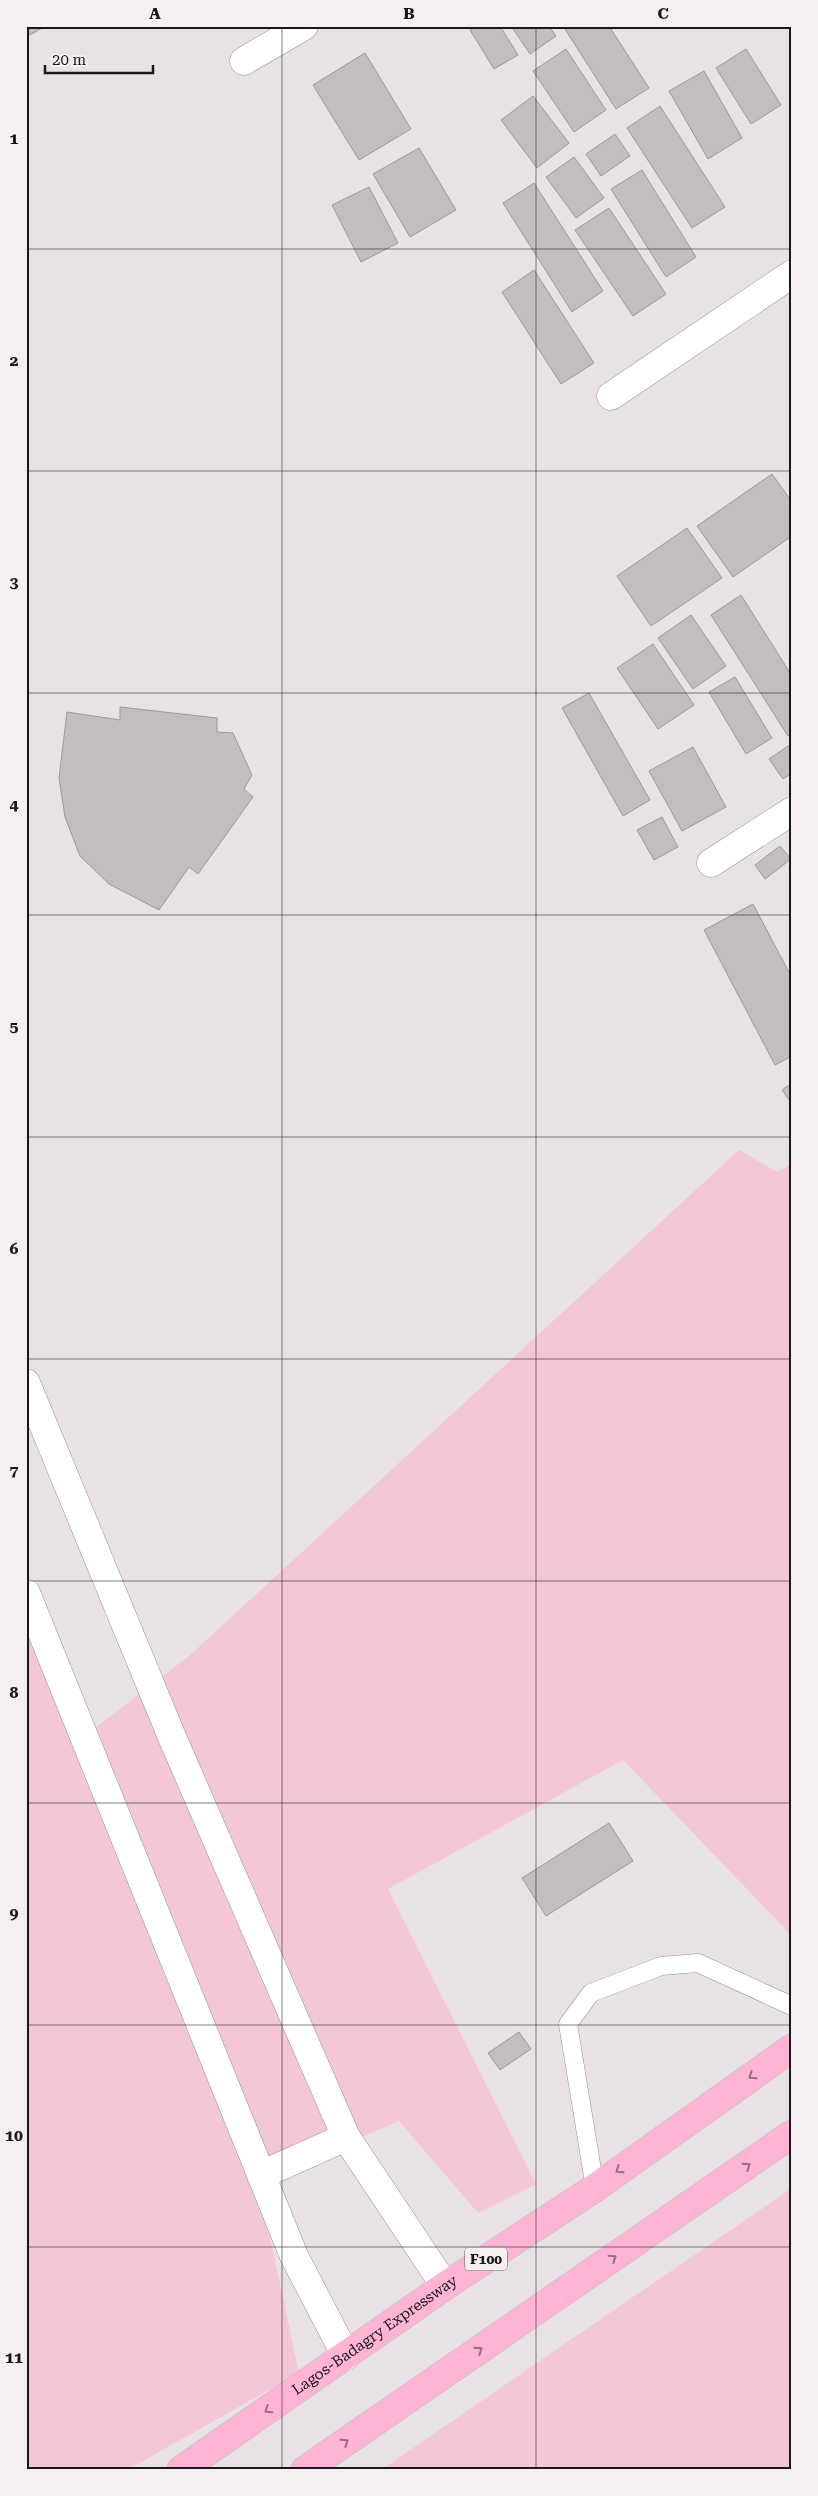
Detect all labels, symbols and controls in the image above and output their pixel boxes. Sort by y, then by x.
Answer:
text: A [149,4,161,23]
text: B [403,4,415,23]
text: C [657,4,669,23]
scale bar [45,42,152,74]
text: 20 m [52,51,87,69]
text: 1 [10,129,19,148]
text: 2 [10,351,19,370]
text: 3 [10,573,19,592]
text: 4 [10,795,19,814]
text: 5 [10,1017,19,1036]
text: 6 [10,1239,19,1258]
text: 7 [10,1461,19,1480]
text: 8 [10,1683,19,1702]
text: 9 [10,1904,19,1923]
one-way arrow [749,2071,758,2079]
text: 10 [5,2126,23,2145]
one-way arrow [741,2163,751,2172]
one-way arrow [615,2164,625,2173]
road number: F100 [465,2248,507,2270]
one-way arrow [607,2255,617,2264]
street label: Lagos-Badagry Expressway [288,2271,461,2399]
one-way arrow [473,2347,483,2356]
text: 11 [5,2348,23,2367]
one-way arrow [264,2404,274,2413]
one-way arrow [339,2439,349,2448]

